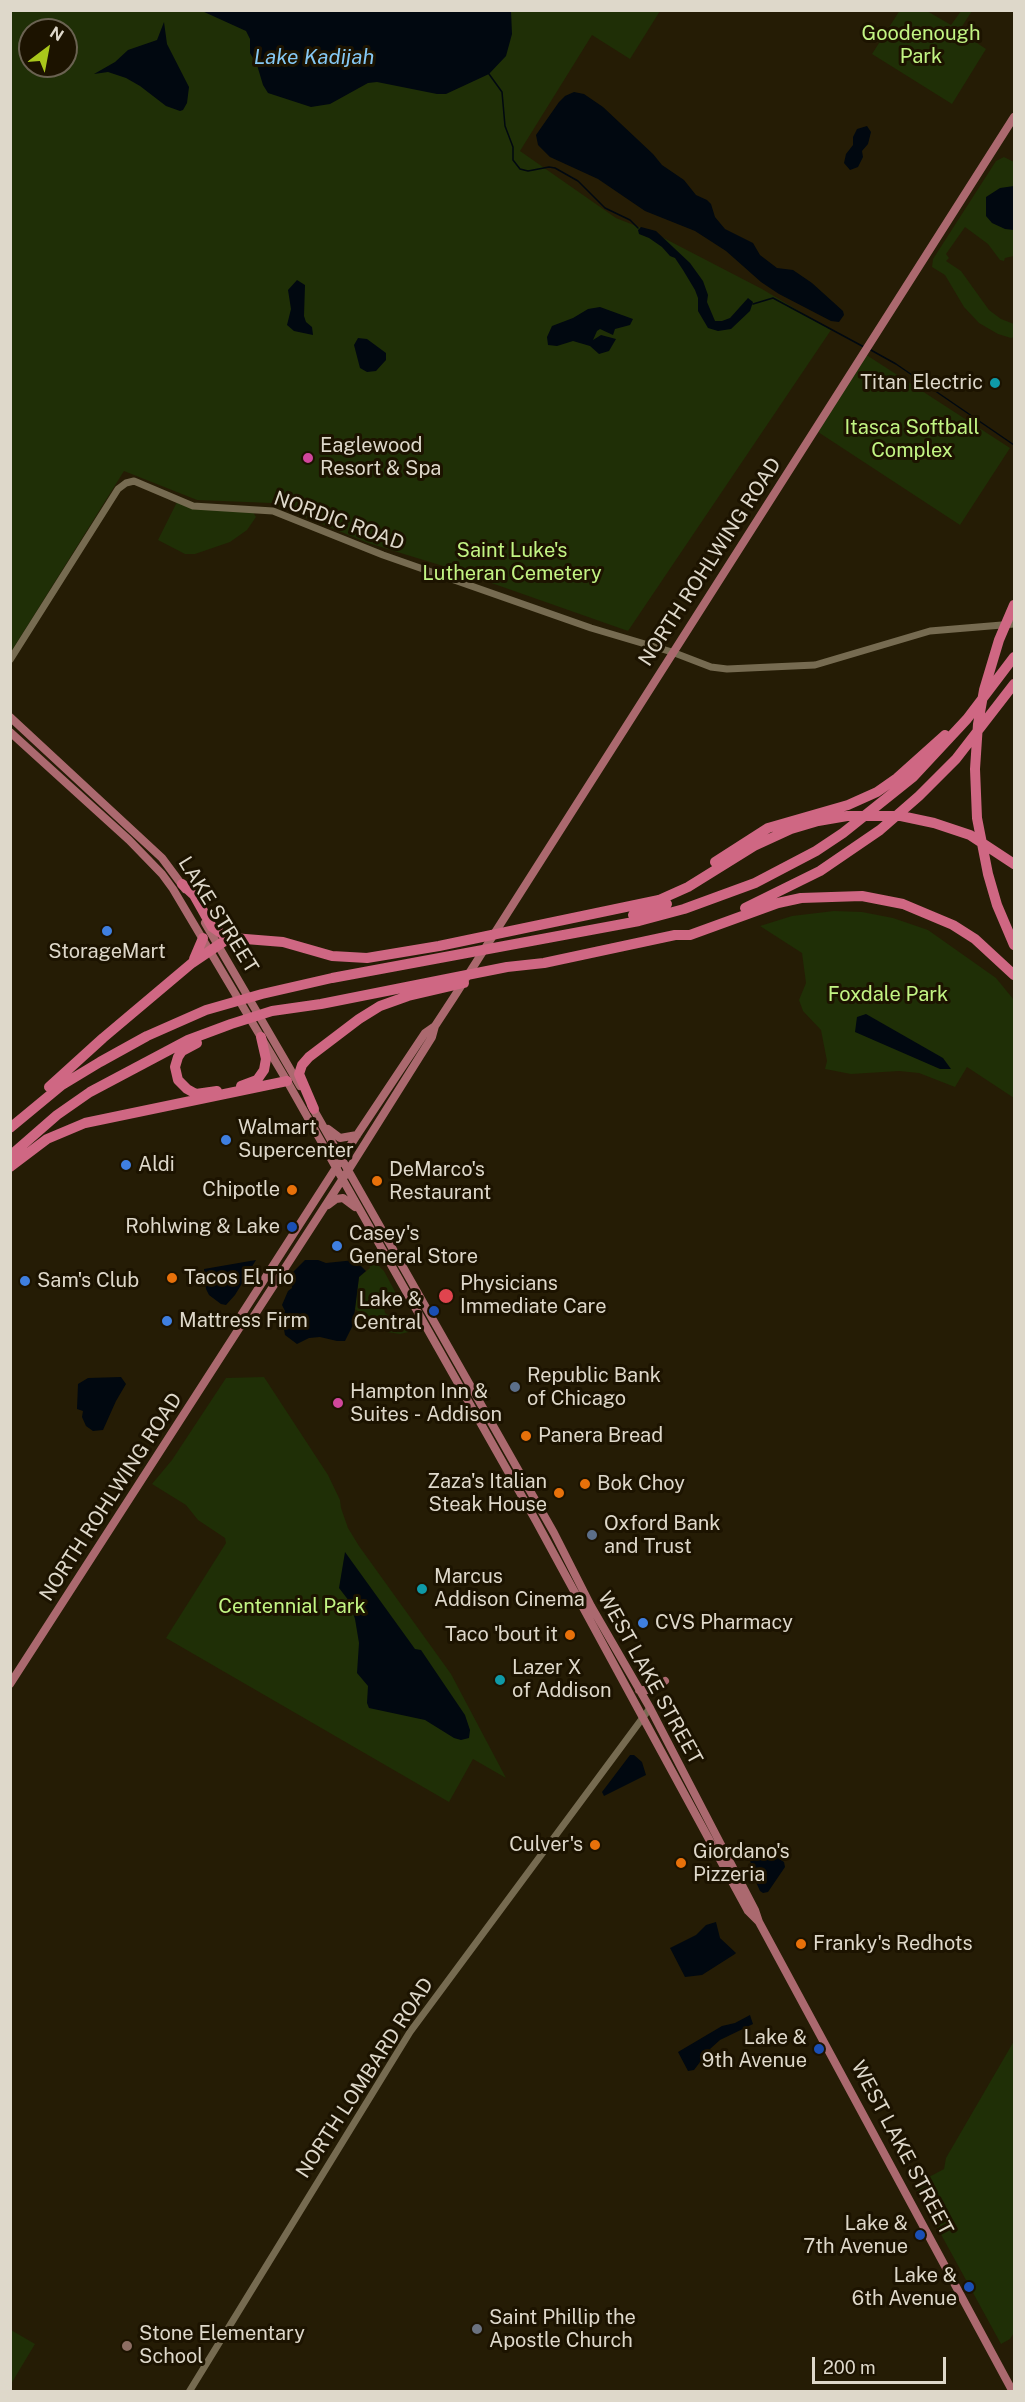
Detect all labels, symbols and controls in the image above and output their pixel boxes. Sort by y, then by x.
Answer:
north arrow [18,18,78,78]
park label: Goodenough Park [862,22,980,69]
text: N [46,23,67,45]
water label: Lake Kadijah [254,45,374,71]
place label: Titan Electric [860,371,983,395]
marker: Titan Electric [988,376,1002,390]
park label: Itasca Softball Complex [844,416,980,463]
place label: Eaglewood Resort & Spa [320,434,441,481]
marker: Eaglewood Resort & Spa [301,451,315,465]
street label: NORTH ROHLWING ROAD [634,453,786,671]
street label: NORDIC ROAD [271,486,407,556]
park label: Saint Luke's Lutheran Cemetery [422,539,602,586]
street label: LAKE STREET [173,852,263,978]
marker: StorageMart [100,924,114,938]
place label: StorageMart [48,940,166,964]
park label: Foxdale Park [828,983,948,1007]
place label: Walmart Supercenter [238,1116,354,1163]
marker: Walmart Supercenter [219,1133,233,1147]
place label: Aldi [138,1153,175,1177]
marker: Aldi [119,1158,133,1172]
place label: DeMarco's Restaurant [389,1158,491,1205]
marker: DeMarco's Restaurant [370,1174,384,1188]
place label: Chipotle [202,1178,280,1202]
marker: Chipotle [285,1183,299,1197]
place label: Rohlwing & Lake [125,1215,280,1239]
marker: Rohlwing & Lake [285,1220,299,1234]
place label: Casey's General Store [349,1222,478,1269]
marker: Casey's General Store [330,1239,344,1253]
place label: Tacos El Tio [184,1266,294,1290]
place label: Sam's Club [37,1269,139,1293]
marker: Tacos El Tio [165,1271,179,1285]
place label: Physicians Immediate Care [460,1272,607,1319]
marker: Sam's Club [18,1274,32,1288]
marker: Physicians Immediate Care [437,1287,455,1305]
place label: Lake & Central [353,1288,422,1335]
marker: Lake & Central [427,1304,441,1318]
place label: Mattress Firm [179,1309,308,1333]
marker: Mattress Firm [160,1314,174,1328]
place label: Republic Bank of Chicago [527,1364,661,1411]
place label: Hampton Inn & Suites - Addison [350,1380,502,1427]
marker: Republic Bank of Chicago [508,1380,522,1394]
street label: NORTH ROHLWING ROAD [35,1388,187,1606]
marker: Hampton Inn & Suites - Addison [331,1396,345,1410]
place label: Panera Bread [538,1424,663,1448]
marker: Panera Bread [519,1429,533,1443]
place label: Zaza's Italian Steak House [427,1470,547,1517]
place label: Bok Choy [597,1472,685,1496]
marker: Bok Choy [578,1477,592,1491]
marker: Zaza's Italian Steak House [552,1486,566,1500]
place label: Oxford Bank and Trust [604,1512,720,1559]
marker: Oxford Bank and Trust [585,1528,599,1542]
place label: Marcus Addison Cinema [434,1565,585,1612]
marker: Marcus Addison Cinema [415,1582,429,1596]
street label: WEST LAKE STREET [592,1587,708,1769]
park label: Centennial Park [218,1595,366,1619]
place label: CVS Pharmacy [655,1611,793,1635]
marker: CVS Pharmacy [636,1616,650,1630]
place label: Taco 'bout it [445,1623,558,1647]
marker: Taco 'bout it [563,1628,577,1642]
place label: Lazer X of Addison [512,1656,612,1703]
marker: Lazer X of Addison [493,1673,507,1687]
place label: Culver's [509,1833,583,1857]
marker: Culver's [588,1838,602,1852]
place label: Giordano's Pizzeria [693,1840,790,1887]
marker: Giordano's Pizzeria [674,1856,688,1870]
place label: Franky's Redhots [813,1932,973,1956]
marker: Franky's Redhots [794,1937,808,1951]
street label: NORTH LOMBARD ROAD [291,1973,439,2183]
place label: Lake & 9th Avenue [702,2026,807,2073]
marker: Lake & 9th Avenue [812,2042,826,2056]
street label: WEST LAKE STREET [846,2057,958,2239]
place label: Lake & 7th Avenue [803,2212,908,2259]
marker: Lake & 7th Avenue [913,2228,927,2242]
place label: Lake & 6th Avenue [852,2264,957,2311]
marker: Lake & 6th Avenue [962,2280,976,2294]
place label: Saint Phillip the Apostle Church [489,2306,636,2353]
place label: Stone Elementary School [139,2322,305,2369]
marker: Saint Phillip the Apostle Church [470,2322,484,2336]
marker: Stone Elementary School [120,2339,134,2353]
scale bar [815,2345,948,2383]
text: 200 m [823,2357,876,2378]

